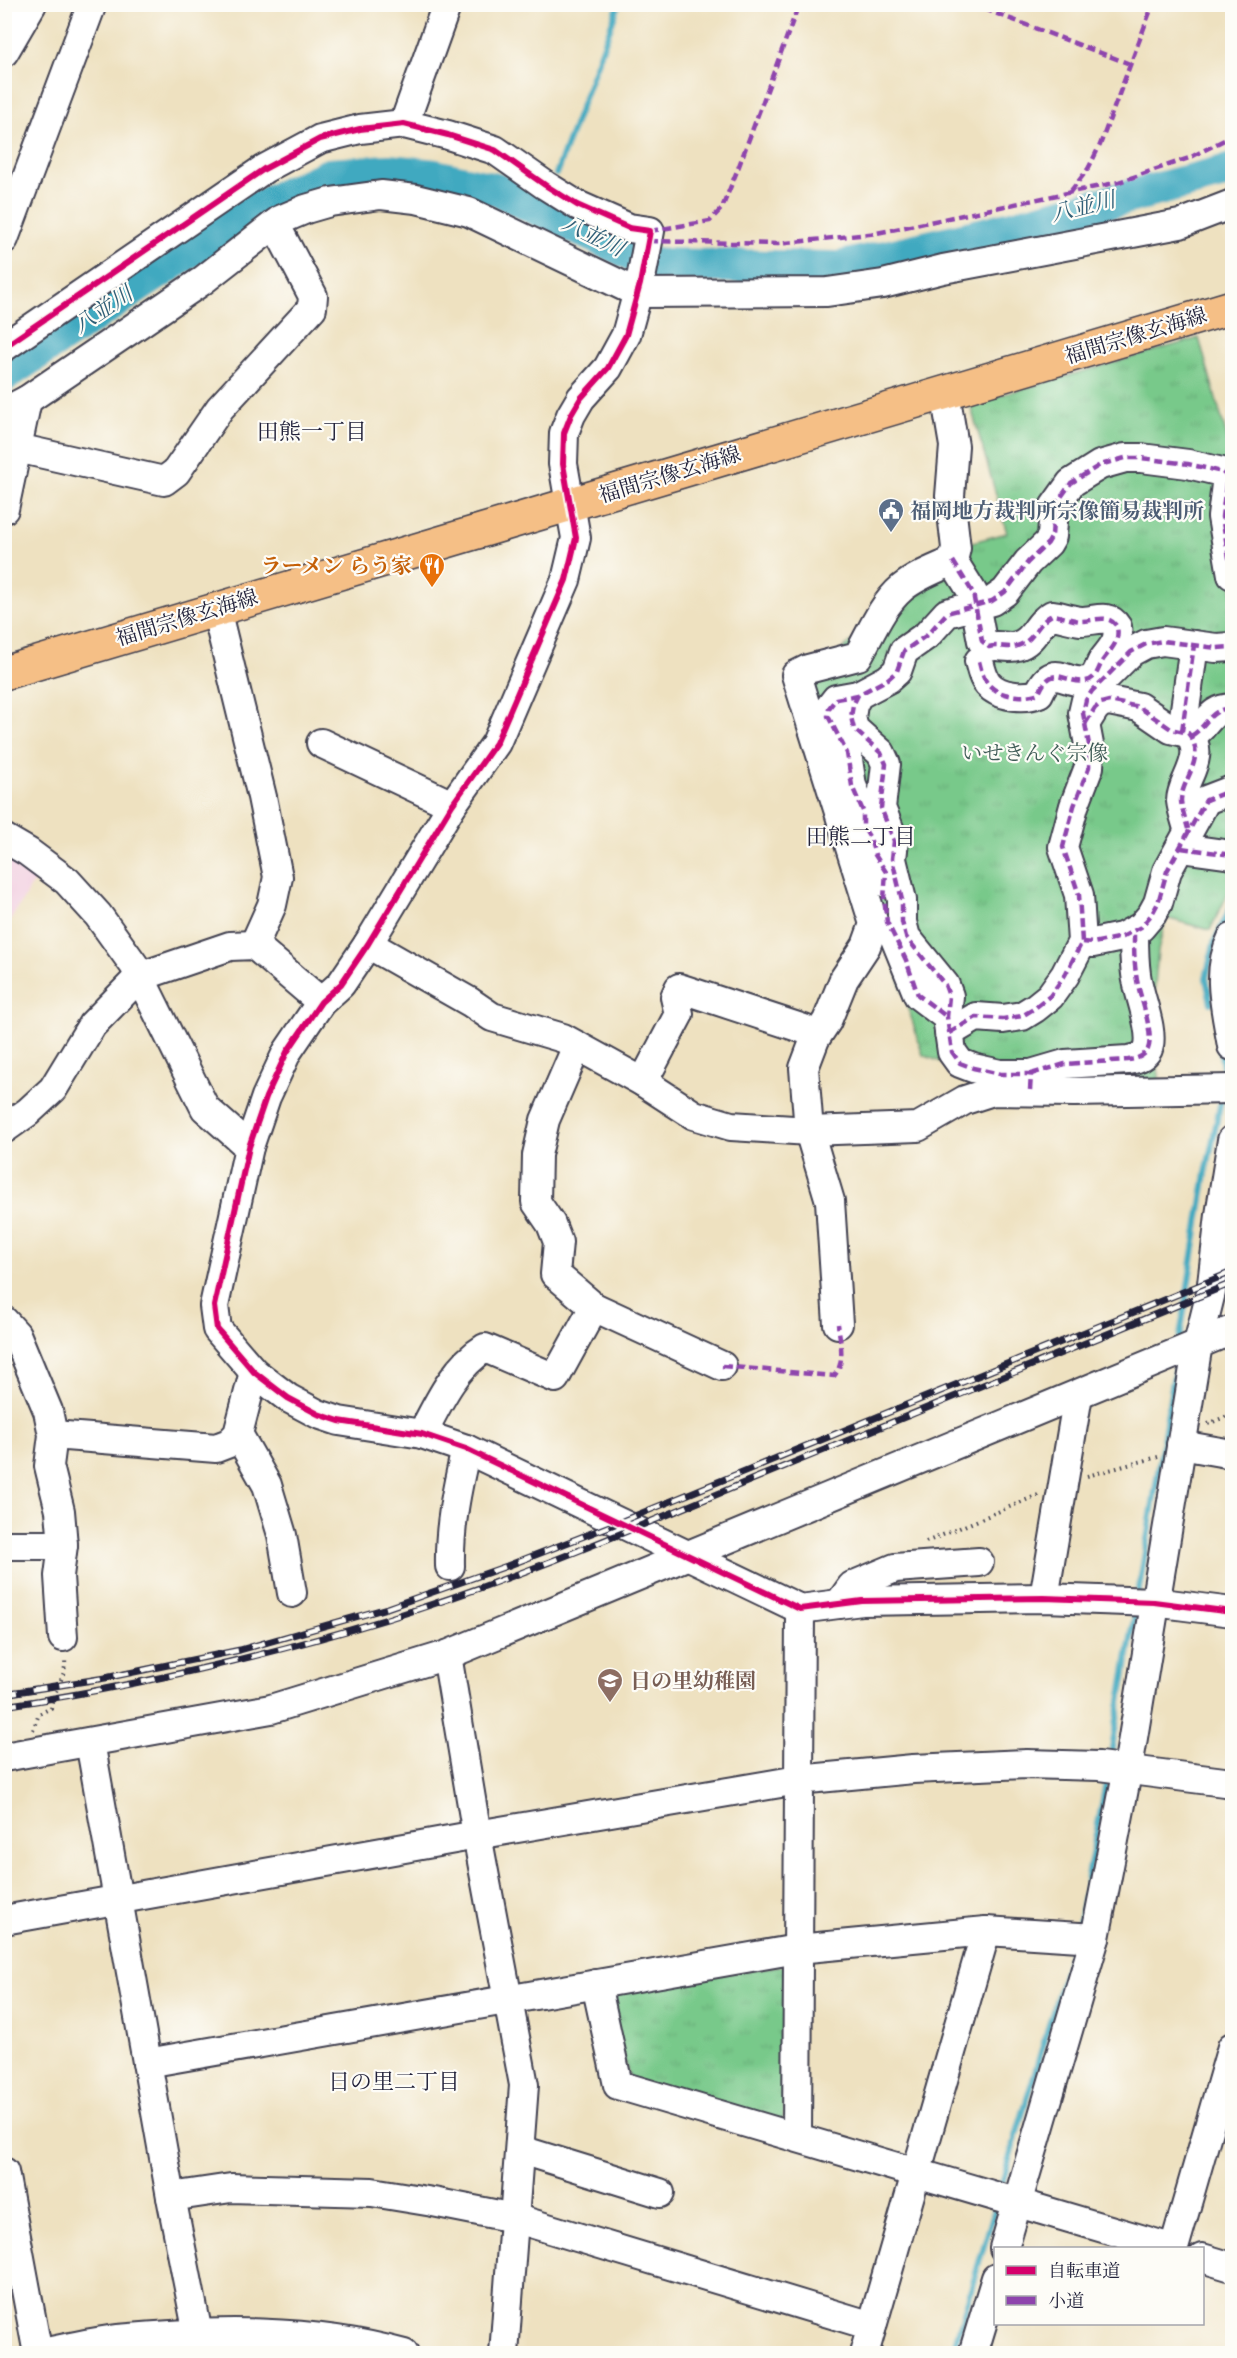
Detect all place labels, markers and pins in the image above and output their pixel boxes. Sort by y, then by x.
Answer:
public building icon: 福岡地方裁判所宗像簡易裁判所 [876,496,906,534]
place label: 福岡地方裁判所宗像簡易裁判所 [910,497,1204,526]
restaurant icon: ラーメン らう家 [417,551,447,589]
place label: ラーメン らう家 [260,552,412,581]
school or university icon: 日の里幼稚園 [595,1666,625,1704]
place label: 日の里幼稚園 [630,1667,756,1696]

